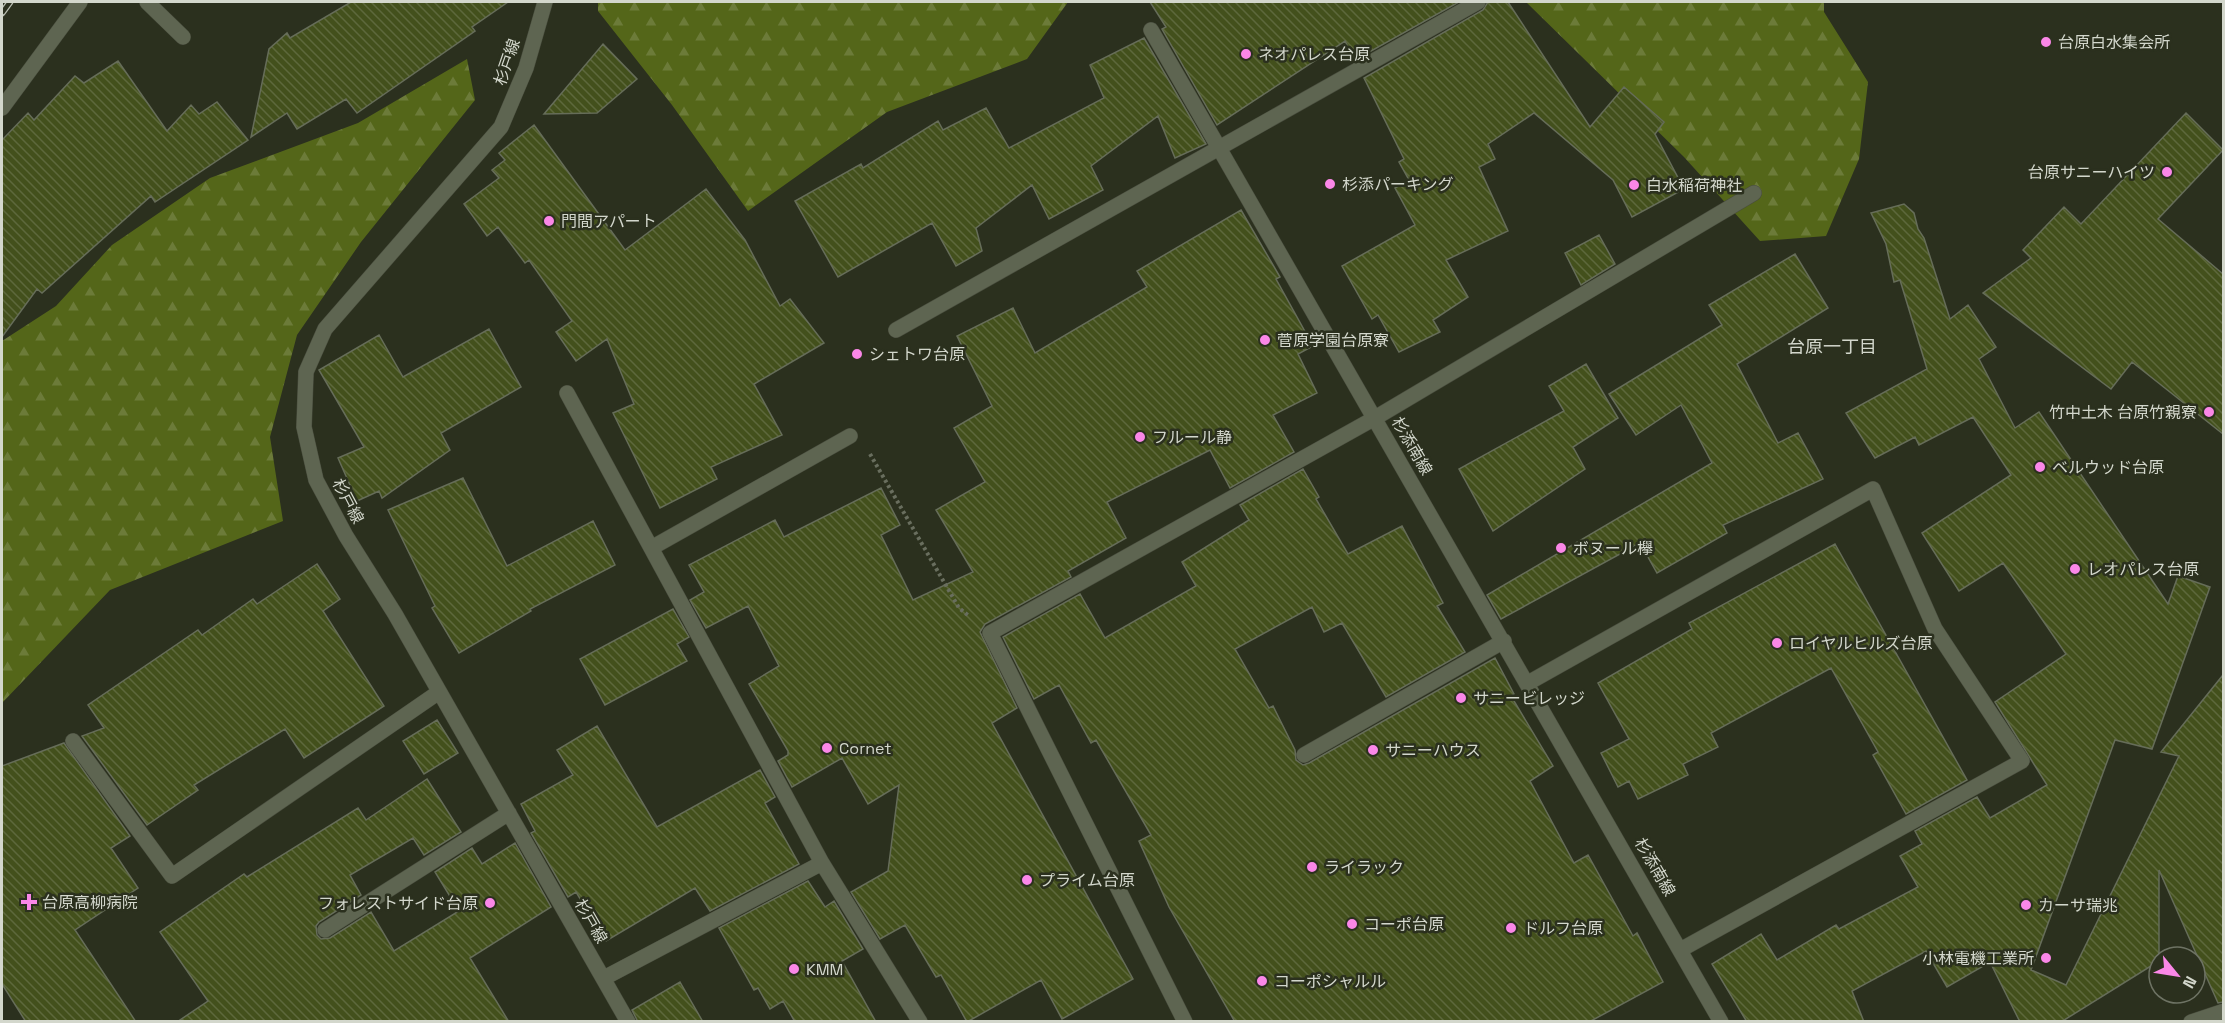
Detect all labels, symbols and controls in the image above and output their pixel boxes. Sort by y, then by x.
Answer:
place label: 台原白水集会所 [2058,32,2170,53]
marker: 台原白水集会所 [2039,35,2053,49]
street label: 杉戸線 [489,36,525,88]
place label: ネオパレス台原 [1258,44,1370,65]
marker: ネオパレス台原 [1239,47,1253,61]
place label: 台原サニーハイツ [2028,162,2155,183]
marker: 台原サニーハイツ [2160,165,2174,179]
place label: 杉添パーキング [1342,174,1454,195]
place label: 白水稲荷神社 [1646,175,1742,196]
marker: 杉添パーキング [1323,177,1337,191]
marker: 白水稲荷神社 [1627,178,1641,192]
place label: 門間アパート [561,211,657,232]
marker: 門間アパート [542,214,556,228]
place label: 菅原学園台原寮 [1277,330,1389,351]
marker: 菅原学園台原寮 [1258,333,1272,347]
district label: 台原一丁目 [1787,335,1877,358]
place label: シェトワ台原 [869,344,965,365]
marker: シェトワ台原 [850,347,864,361]
place label: 竹中土木 台原竹親寮 [2049,402,2197,423]
marker: 竹中土木 台原竹親寮 [2202,405,2216,419]
street label: 杉添南線 [1387,413,1437,479]
place label: フルール静 [1152,427,1232,448]
marker: フルール静 [1133,430,1147,444]
place label: ベルウッド台原 [2052,457,2164,478]
marker: ベルウッド台原 [2033,460,2047,474]
street label: 杉戸線 [327,475,369,527]
place label: ボヌール欅 [1573,538,1653,559]
marker: ボヌール欅 [1554,541,1568,555]
place label: レオパレス台原 [2087,559,2199,580]
marker: レオパレス台原 [2068,562,2082,576]
place label: ロイヤルヒルズ台原 [1789,633,1933,654]
marker: ロイヤルヒルズ台原 [1770,636,1784,650]
place label: サニービレッジ [1473,688,1585,709]
marker: サニービレッジ [1454,691,1468,705]
place label: Cornet [839,738,892,759]
place label: サニーハウス [1385,740,1481,761]
marker: Cornet [820,741,834,755]
marker: サニーハウス [1366,743,1380,757]
street label: 杉添南線 [1630,834,1680,900]
place label: ライラック [1324,857,1404,878]
marker: ライラック [1305,860,1319,874]
place label: プライム台原 [1039,870,1135,891]
marker: プライム台原 [1020,873,1034,887]
place label: 台原高柳病院 [42,892,138,913]
marker: 台原高柳病院 [20,893,38,911]
place label: フォレストサイド台原 [318,893,478,914]
street label: 杉戸線 [570,895,612,947]
place label: カーサ瑞兆 [2038,895,2118,916]
marker: フォレストサイド台原 [483,896,497,910]
marker: カーサ瑞兆 [2019,898,2033,912]
place label: コーポ台原 [1364,914,1444,935]
marker: コーポ台原 [1345,917,1359,931]
place label: ドルフ台原 [1523,918,1603,939]
marker: ドルフ台原 [1504,921,1518,935]
north arrow [2147,945,2207,1005]
place label: 小林電機工業所 [1922,948,2034,969]
marker: 小林電機工業所 [2039,951,2053,965]
place label: KMM [806,959,843,980]
marker: KMM [787,962,801,976]
place label: コーポシャルル [1274,971,1386,992]
text: N [2178,972,2201,992]
marker: コーポシャルル [1255,974,1269,988]

